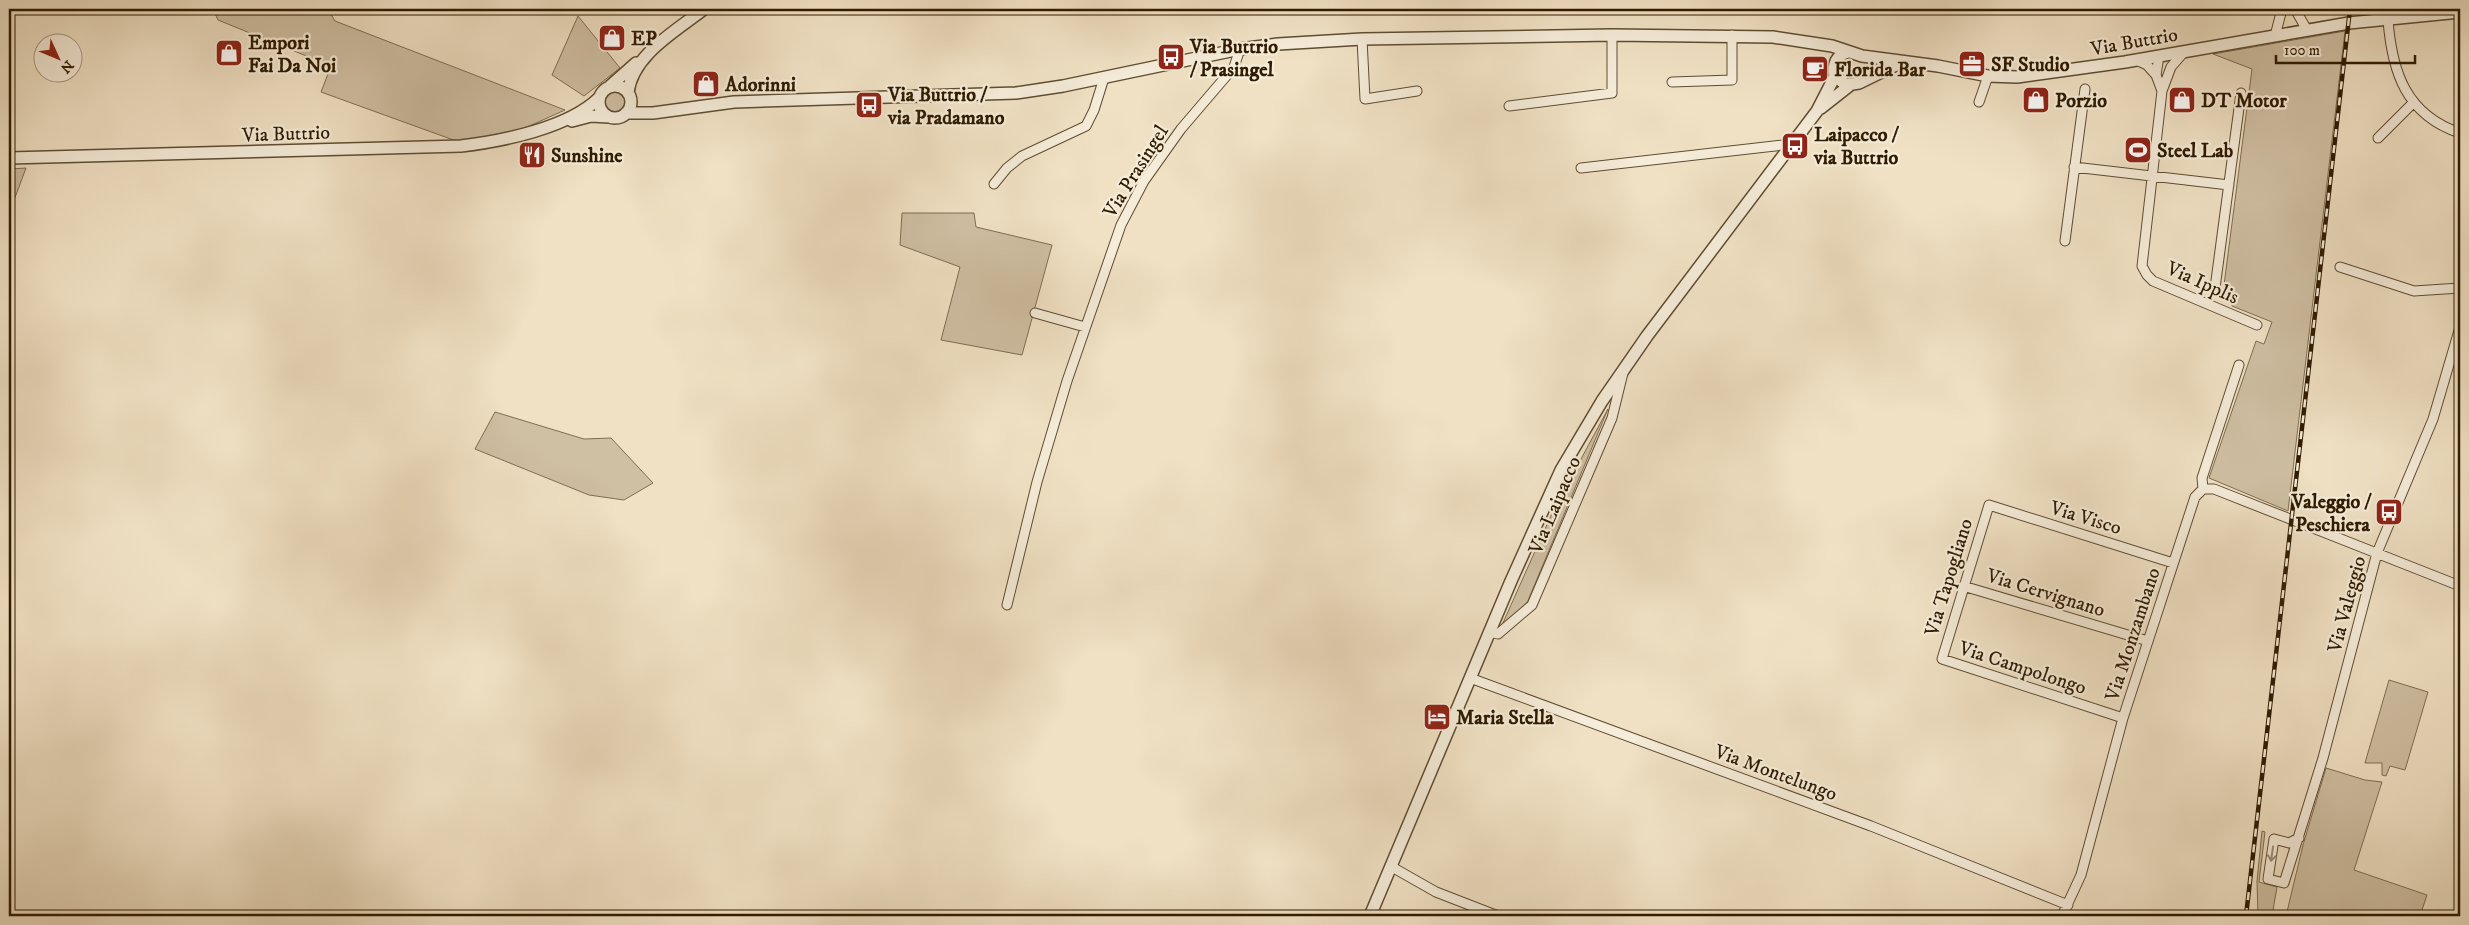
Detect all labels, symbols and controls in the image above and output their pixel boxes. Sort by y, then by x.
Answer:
shop icon: EP [597,23,627,53]
street label: Via Buttrio [2088,23,2180,63]
place label: EP [631,27,657,52]
place label: Empori Fai Da Noi [248,31,336,79]
north arrow [32,32,82,82]
scale bar [2276,32,2415,64]
place label: Via Buttrio / Prasingel [1189,35,1278,83]
shop icon: Empori Fai Da Noi [214,38,244,68]
text: 100 m [2284,41,2320,60]
bus stop icon: Via Buttrio / Prasingel [1156,42,1186,72]
office icon: SF Studio [1957,49,1987,79]
place label: SF Studio [1991,53,2070,78]
cafe icon: Florida Bar [1800,54,1830,84]
text: N [56,56,77,77]
place label: Florida Bar [1834,58,1926,83]
shop icon: Adorinni [691,69,721,99]
place label: Adorinni [724,73,796,98]
place label: Via Buttrio / via Pradamano [887,83,1005,131]
shop icon: Porzio [2021,85,2051,115]
shop icon: DT Motor [2167,85,2197,115]
place label: Porzio [2055,89,2107,114]
place label: DT Motor [2201,89,2287,114]
bus stop icon: Via Buttrio / via Pradamano [854,90,884,120]
street label: Via Buttrio [241,120,330,149]
street label: Via Prasingel [1098,121,1175,223]
place label: Laipacco / via Buttrio [1813,123,1900,171]
bus stop icon: Laipacco / via Buttrio [1780,131,1810,161]
sports icon: Steel Lab [2123,135,2153,165]
place label: Steel Lab [2157,139,2234,164]
restaurant icon: Sunshine [517,140,547,170]
place label: Sunshine [551,144,623,169]
street label: Via Ipplis [2162,256,2243,310]
street label: Via Laipacco [1523,453,1587,559]
place label: Valeggio / Peschiera [2291,490,2373,538]
street label: Via Visco [2046,495,2124,541]
bus stop icon: Valeggio / Peschiera [2374,497,2404,527]
street label: Via Tapogliano [1919,516,1979,640]
street label: Via Valeggio [2322,553,2372,656]
street label: Via Cervignano [1982,563,2108,623]
street label: Via Monzambano [2100,565,2167,705]
street label: Via Campolongo [1955,636,2089,701]
hotel icon: Maria Stella [1422,702,1452,732]
place label: Maria Stella [1456,706,1554,731]
street label: Via Montelungo [1710,739,1840,807]
one-way arrow [2267,845,2277,861]

